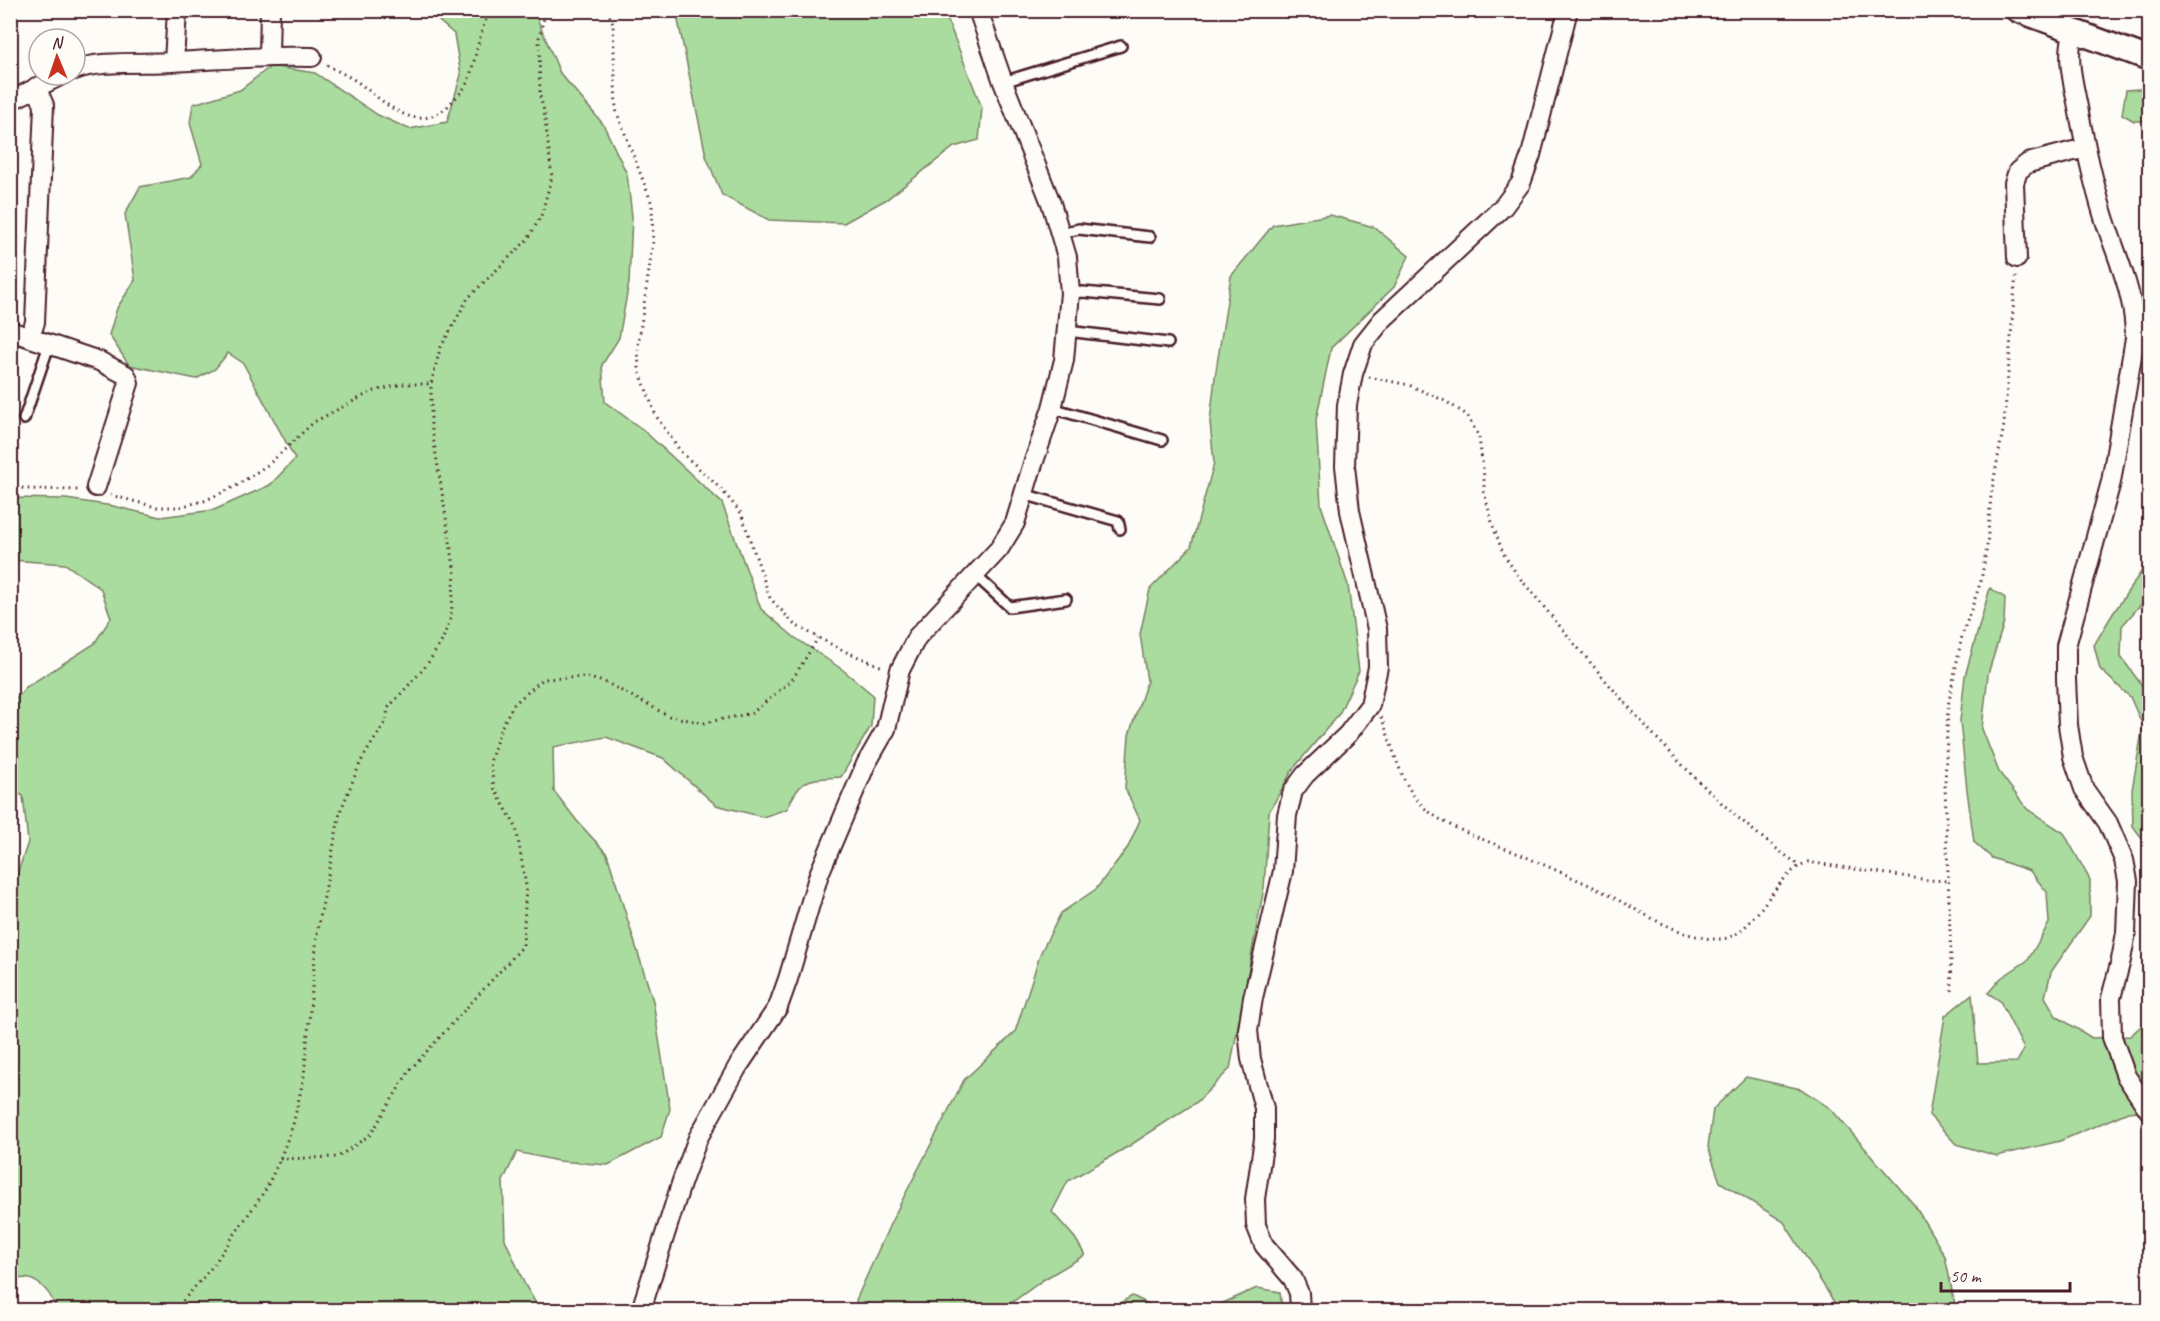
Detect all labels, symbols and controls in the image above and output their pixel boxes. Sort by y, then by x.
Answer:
north arrow [27,27,87,87]
text: N [51,33,65,53]
scale bar [1941,1255,2070,1293]
text: 50 m [1950,1265,1983,1287]

